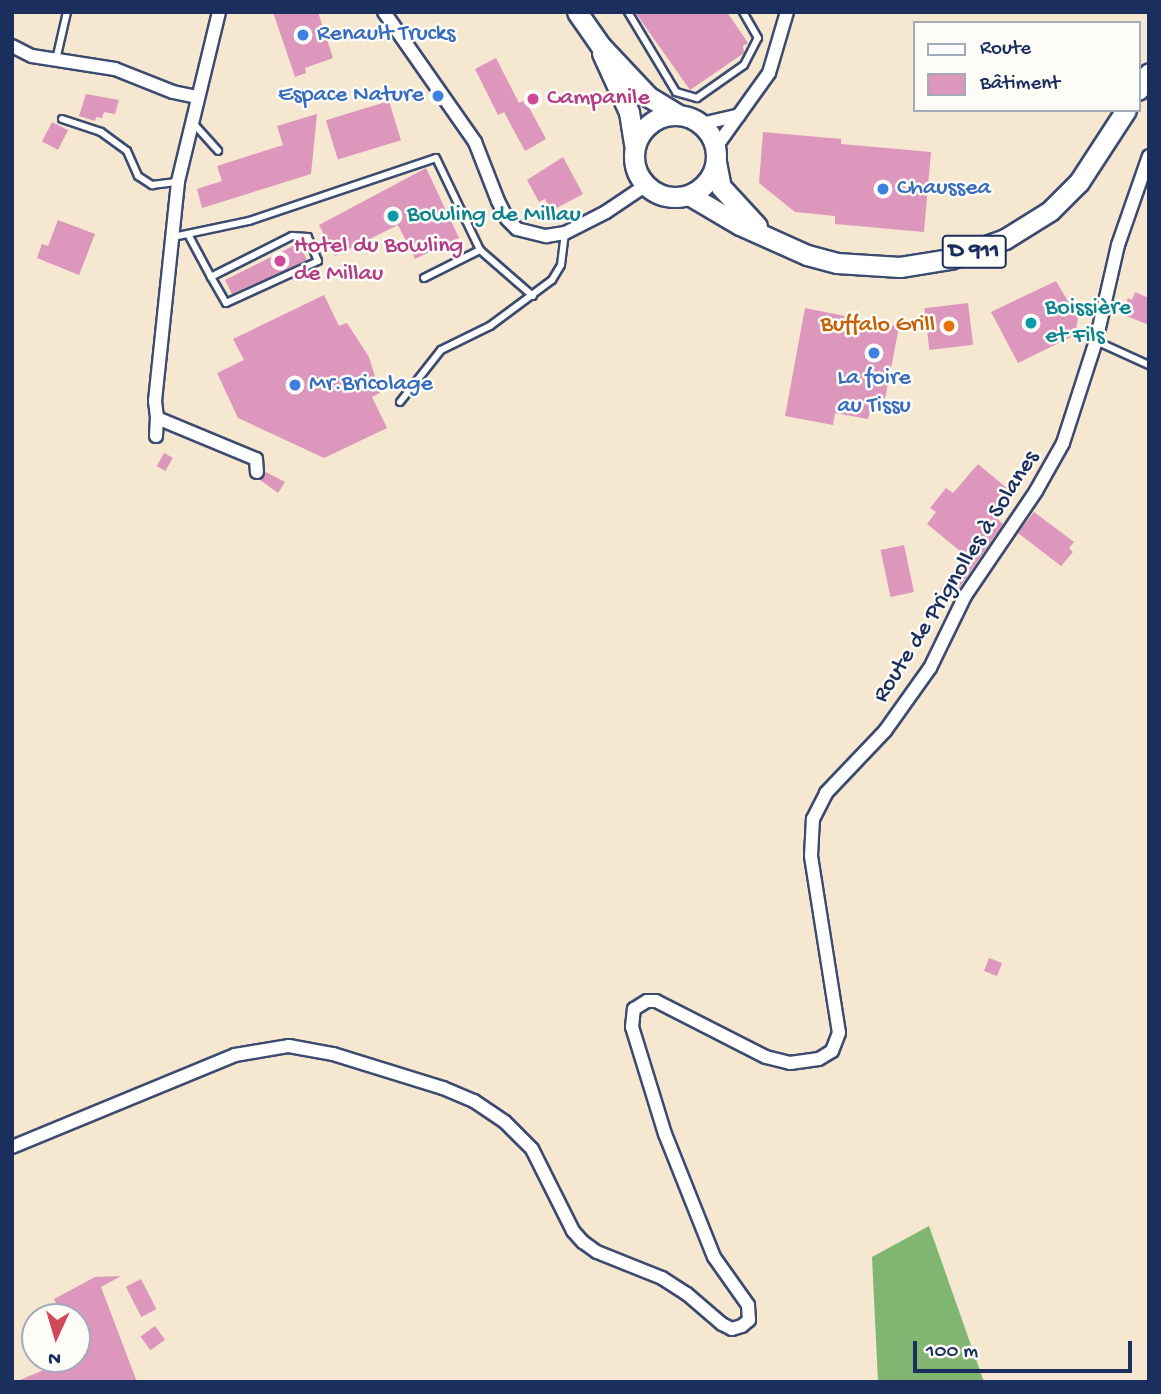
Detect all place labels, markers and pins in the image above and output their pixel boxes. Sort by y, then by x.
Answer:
place label: Renault Trucks [317,21,455,49]
marker: Renault Trucks [295,27,311,43]
place label: Espace Nature [278,82,424,110]
place label: Campanile [547,85,650,113]
marker: Espace Nature [430,88,446,104]
marker: Campanile [525,91,541,107]
place label: Chaussea [897,175,991,203]
marker: Chaussea [875,181,891,197]
place label: Bowling de Millau [407,202,581,230]
marker: Bowling de Millau [385,208,401,224]
place label: Hotel du Bowling de Millau [294,233,463,289]
marker: Hotel du Bowling de Millau [272,253,288,269]
place label: Boissière et Fils [1045,295,1131,351]
place label: Buffalo Grill [821,312,935,340]
marker: Boissière et Fils [1023,315,1039,331]
marker: Buffalo Grill [941,318,957,334]
marker: La foire au Tissu [866,345,882,361]
place label: La foire au Tissu [837,365,911,421]
place label: Mr.Bricolage [309,371,433,399]
marker: Mr.Bricolage [287,377,303,393]

